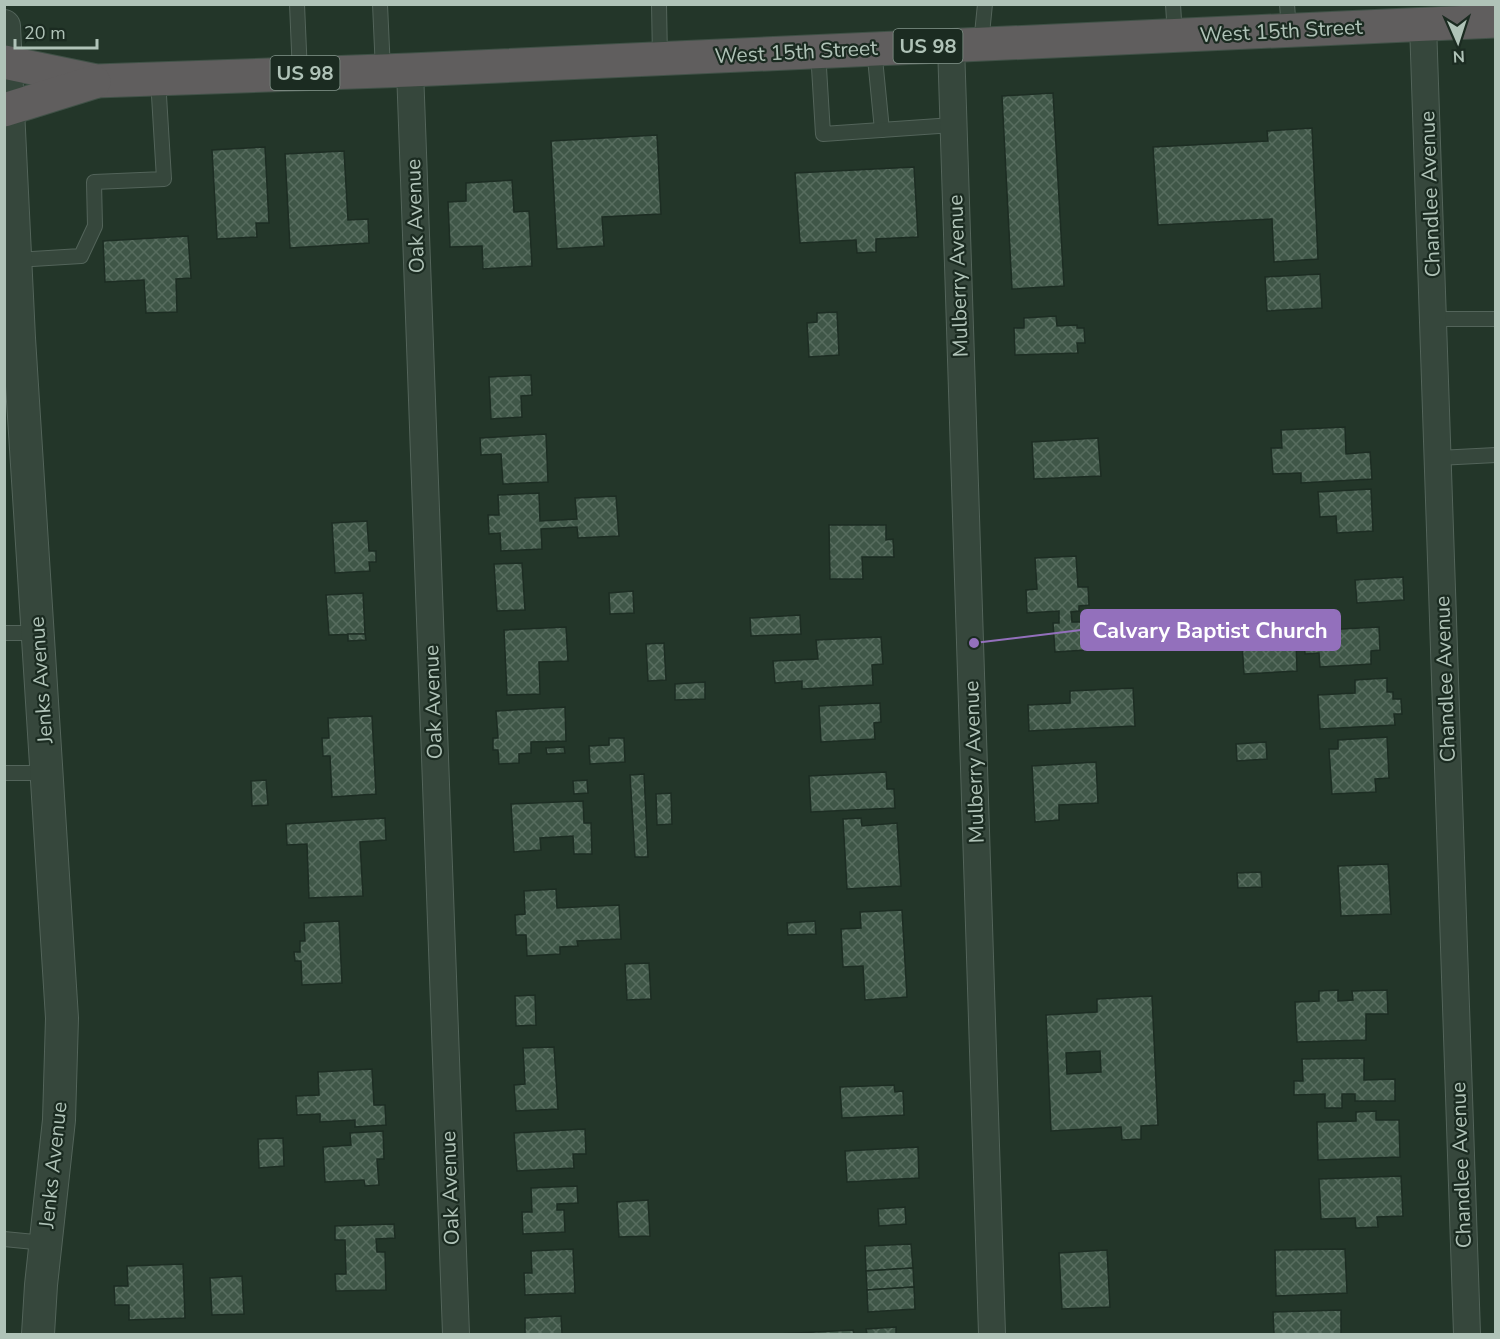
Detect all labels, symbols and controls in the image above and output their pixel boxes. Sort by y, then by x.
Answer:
scale bar [15,12,98,50]
north arrow [1428,12,1488,72]
street label: West 15th Street [1199,13,1364,49]
text: 20 m [24,21,66,45]
road number: US 98 [894,29,962,63]
street label: West 15th Street [714,34,879,70]
text: N [1452,45,1465,67]
road number: US 98 [270,56,340,90]
street label: Chandlee Avenue [1413,110,1447,278]
street label: Oak Avenue [399,158,431,274]
street label: Mulberry Avenue [941,194,975,358]
street label: Chandlee Avenue [1428,595,1462,763]
callout: Calvary Baptist Church [1081,610,1340,650]
street label: Jenks Avenue [23,616,59,745]
text: Calvary Baptist Church [1092,616,1328,646]
street label: Oak Avenue [417,644,449,760]
street label: Mulberry Avenue [957,680,991,844]
street label: Chandlee Avenue [1444,1081,1478,1249]
street label: Jenks Avenue [32,1100,74,1231]
street label: Oak Avenue [434,1130,466,1246]

